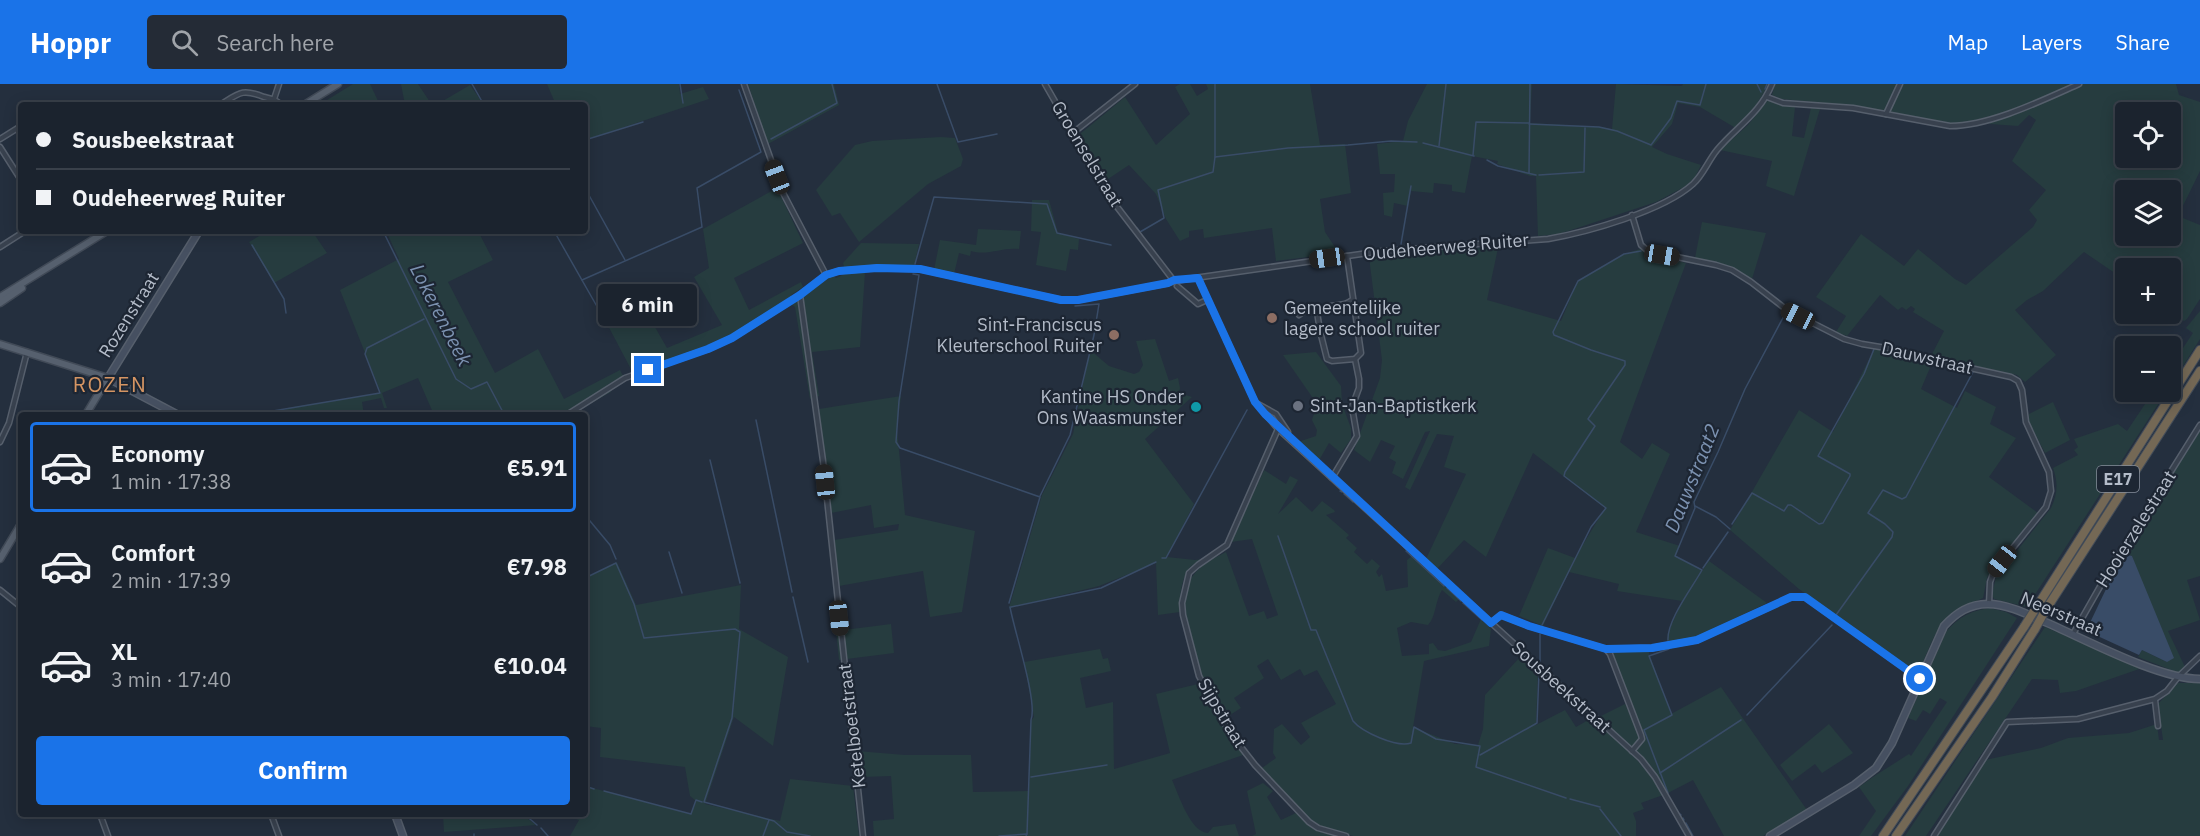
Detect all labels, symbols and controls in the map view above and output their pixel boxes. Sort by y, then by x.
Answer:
search box [147,15,567,69]
text: Hoppr [30,24,111,61]
icon: search [168,26,201,59]
text: Search here [216,28,334,57]
text: Map [1948,28,1988,56]
text: Layers [2021,28,2083,56]
text: Share [2116,28,2170,56]
street label: Groenselstraat [1047,96,1128,211]
map controls [2115,102,2181,402]
button: locate [2115,102,2181,168]
text: Sousbeekstraat [72,125,234,154]
car [762,157,792,197]
button: layers [2115,180,2181,246]
text: Oudeheerweg Ruiter [72,183,285,212]
street label: Oudeheerweg Ruiter [1362,228,1530,265]
car [1643,243,1681,267]
car [1308,247,1346,269]
button: + [2115,258,2181,324]
water label: Lokerenbeek [404,259,479,371]
street label: Rozenstraat [93,268,164,362]
callout: 6 min [598,283,698,325]
text: 6 min [621,291,674,318]
place label: Gemeentelijke lagere school ruiter [1284,296,1440,340]
car [1778,300,1818,332]
marker: Gemeentelijke lagere school ruiter [1265,311,1279,325]
place label: Sint-Franciscus Kleuterschool Ruiter [937,313,1102,357]
marker: Sint-Franciscus Kleuterschool Ruiter [1107,328,1121,342]
street label: Dauwstraat [1879,336,1975,379]
button: − [2115,336,2181,402]
route end [634,356,661,383]
district label: ROZEN [73,370,147,398]
place label: Kantine HS Onder Ons Waasmunster [1037,385,1184,429]
place label: Sint-Jan-Baptistkerk [1310,394,1477,417]
marker: Sint-Jan-Baptistkerk [1291,399,1305,413]
marker: Kantine HS Onder Ons Waasmunster [1189,400,1203,414]
water label: Dauwstraat2 [1657,419,1726,536]
text: Economy [111,439,205,468]
icon: car [39,440,93,494]
text: €5.91 [507,453,567,482]
car [814,463,836,501]
street label: Hooierzelestraat [2090,466,2181,592]
road number: E17 [2097,466,2139,492]
text: 1 min · 17:38 [111,468,231,495]
text: Comfort [111,538,195,567]
icon: car [39,539,93,593]
car [1984,541,2020,581]
text: €7.98 [507,552,567,581]
text: 2 min · 17:39 [111,567,231,594]
street label: Neerstraat [2017,586,2105,641]
car [828,599,850,637]
street label: Sousbeekstraat [1507,636,1616,737]
text: XL [111,637,137,666]
icon: car [39,638,93,692]
text: €10.04 [494,651,567,680]
street label: Ketelboetstraat [832,662,871,790]
route start [1906,665,1933,692]
text: 3 min · 17:40 [111,666,231,693]
street label: Sijpstraat [1193,674,1252,752]
button: Confirm [36,736,570,805]

